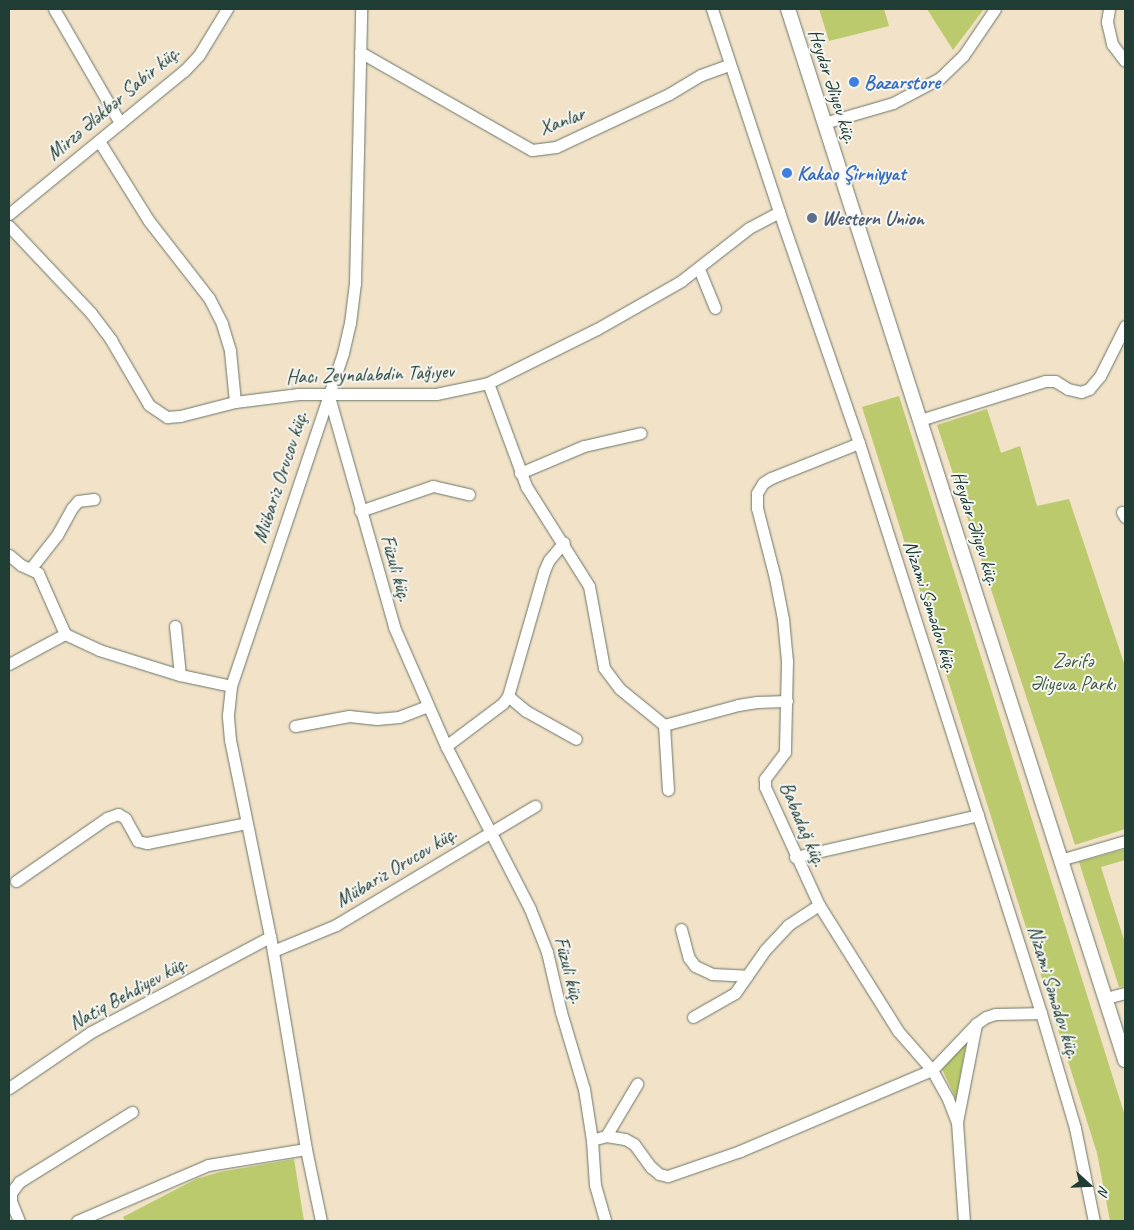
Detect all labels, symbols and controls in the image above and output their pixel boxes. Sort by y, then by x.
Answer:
street label: Heydər Əliyev küç. [803,26,863,146]
street label: Mirzə Ələkbər Sabir küç. [42,40,184,166]
place label: Bazarstore [864,70,940,94]
marker: Bazarstore [848,76,860,88]
street label: Xanlar [536,101,588,141]
place label: Kakao Şirniyyat [797,161,906,185]
marker: Kakao Şirniyyat [781,167,793,179]
place label: Western Union [822,206,924,230]
marker: Western Union [806,212,818,224]
street label: Hacı Zeynalabdin Tağıyev [285,359,455,389]
street label: Mübariz Orucov küç. [247,408,313,546]
street label: Heydər Əliyev küç. [946,468,1006,588]
street label: Füzuli küç. [375,532,417,604]
street label: Nizami Səmədov küç. [898,537,964,675]
park label: Zərifə Əliyeva Parkı [1030,649,1116,696]
street label: Babadağ küç. [774,778,832,870]
street label: Mübariz Orucov küç. [331,821,461,913]
street label: Nizami Səmədov küç. [1022,923,1086,1061]
street label: Füzuli küç. [549,934,589,1006]
street label: Natiq Behdiyev küç. [65,951,191,1035]
north arrow [1064,1160,1114,1210]
text: N [1094,1183,1113,1197]

